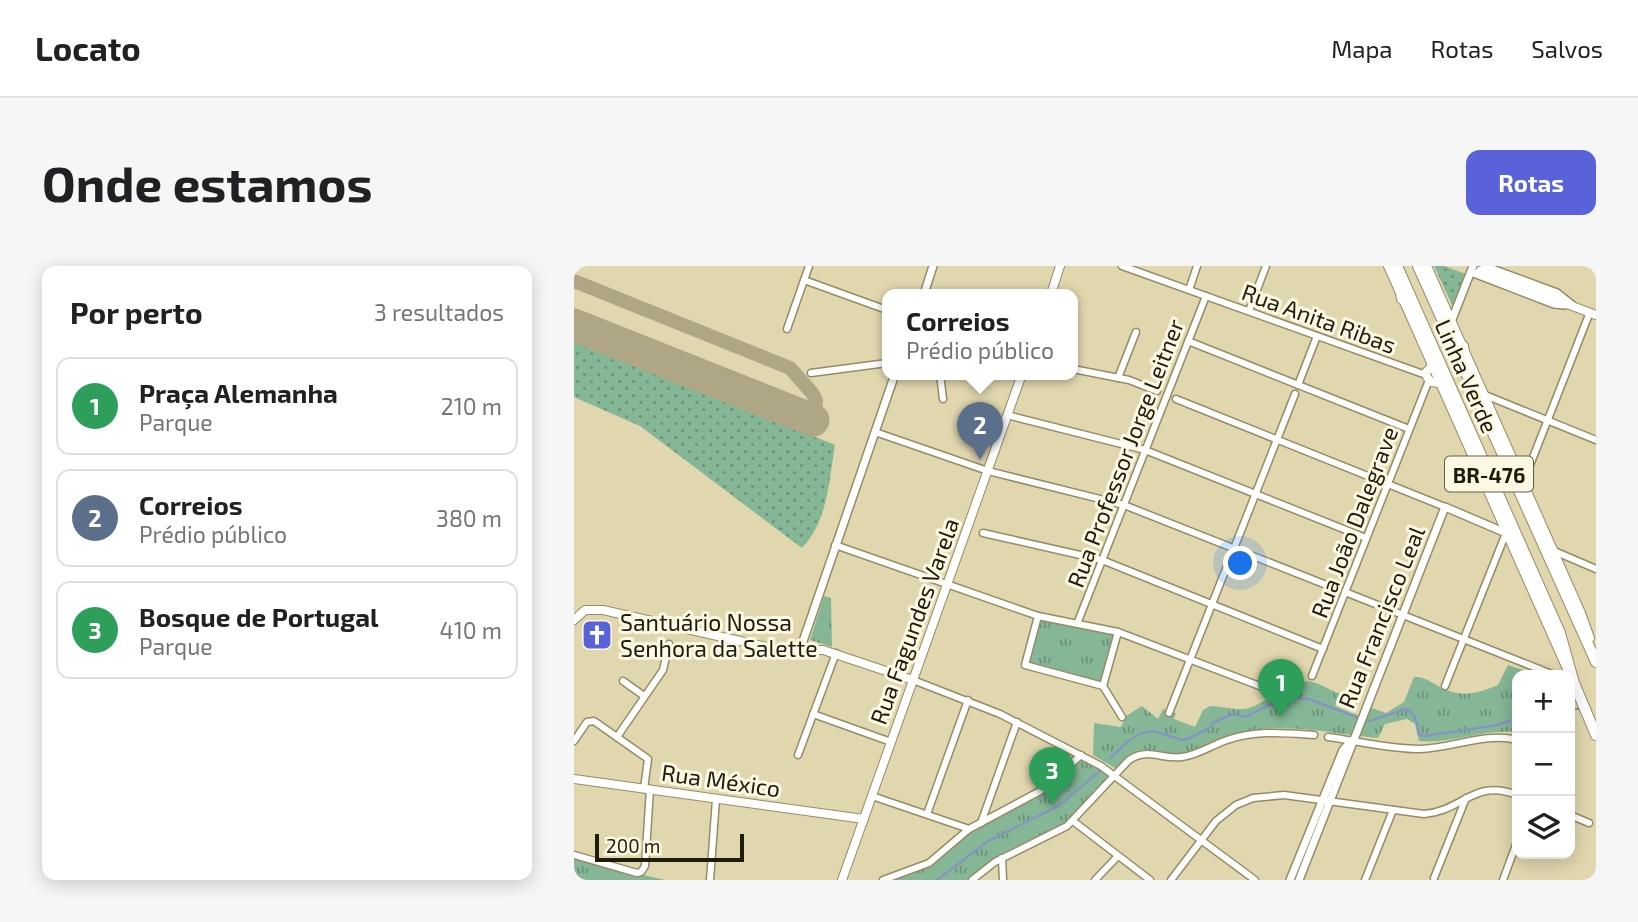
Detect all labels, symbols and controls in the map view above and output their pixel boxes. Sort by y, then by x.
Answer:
text: Locato [35,28,141,68]
text: Mapa [1331,34,1393,63]
text: Rotas [1431,34,1493,63]
text: Salvos [1531,34,1603,63]
button: Rotas [1466,150,1596,215]
text: Onde estamos [42,153,372,212]
street label: Rua Anita Ribas [1238,277,1400,359]
popup [882,289,1078,380]
text: Por perto [70,294,203,330]
text: 3 resultados [374,298,504,326]
text: Correios [906,305,1010,336]
street label: Rua Professor Jorge Leitner [1061,315,1189,591]
street label: Linha Verde [1430,315,1504,437]
text: Prédio público [906,336,1054,364]
text: Praça Alemanha [139,377,338,408]
text: 1 [90,392,100,420]
text: 210 m [441,392,502,420]
pin: 2 [957,402,1003,460]
text: Parque [139,408,213,436]
street label: Rua João Dalegrave [1305,422,1403,622]
road number: BR-476 [1445,456,1533,492]
text: Correios [139,489,243,520]
text: 2 [88,504,102,532]
text: 380 m [436,504,502,532]
street label: Rua Fagundes Varela [864,514,964,728]
text: Prédio público [139,520,287,548]
street label: Rua Francisco Leal [1332,522,1430,712]
your location [1223,546,1257,580]
text: Bosque de Portugal [139,601,379,632]
place label: Santuário Nossa Senhora da Salette [620,608,818,662]
text: 3 [88,616,102,644]
text: 410 m [440,616,502,644]
church icon: Santuário Nossa Senhora da Salette [580,618,614,652]
text: Parque [139,632,213,660]
pin: 1 [1258,659,1304,717]
map controls [1512,670,1575,859]
button: + [1512,670,1575,733]
button: − [1512,733,1575,796]
pin: 3 [1029,747,1075,805]
street label: Rua México [660,758,782,802]
button: layers [1512,796,1575,859]
scale bar [595,831,744,863]
text: 200 m [606,834,660,857]

